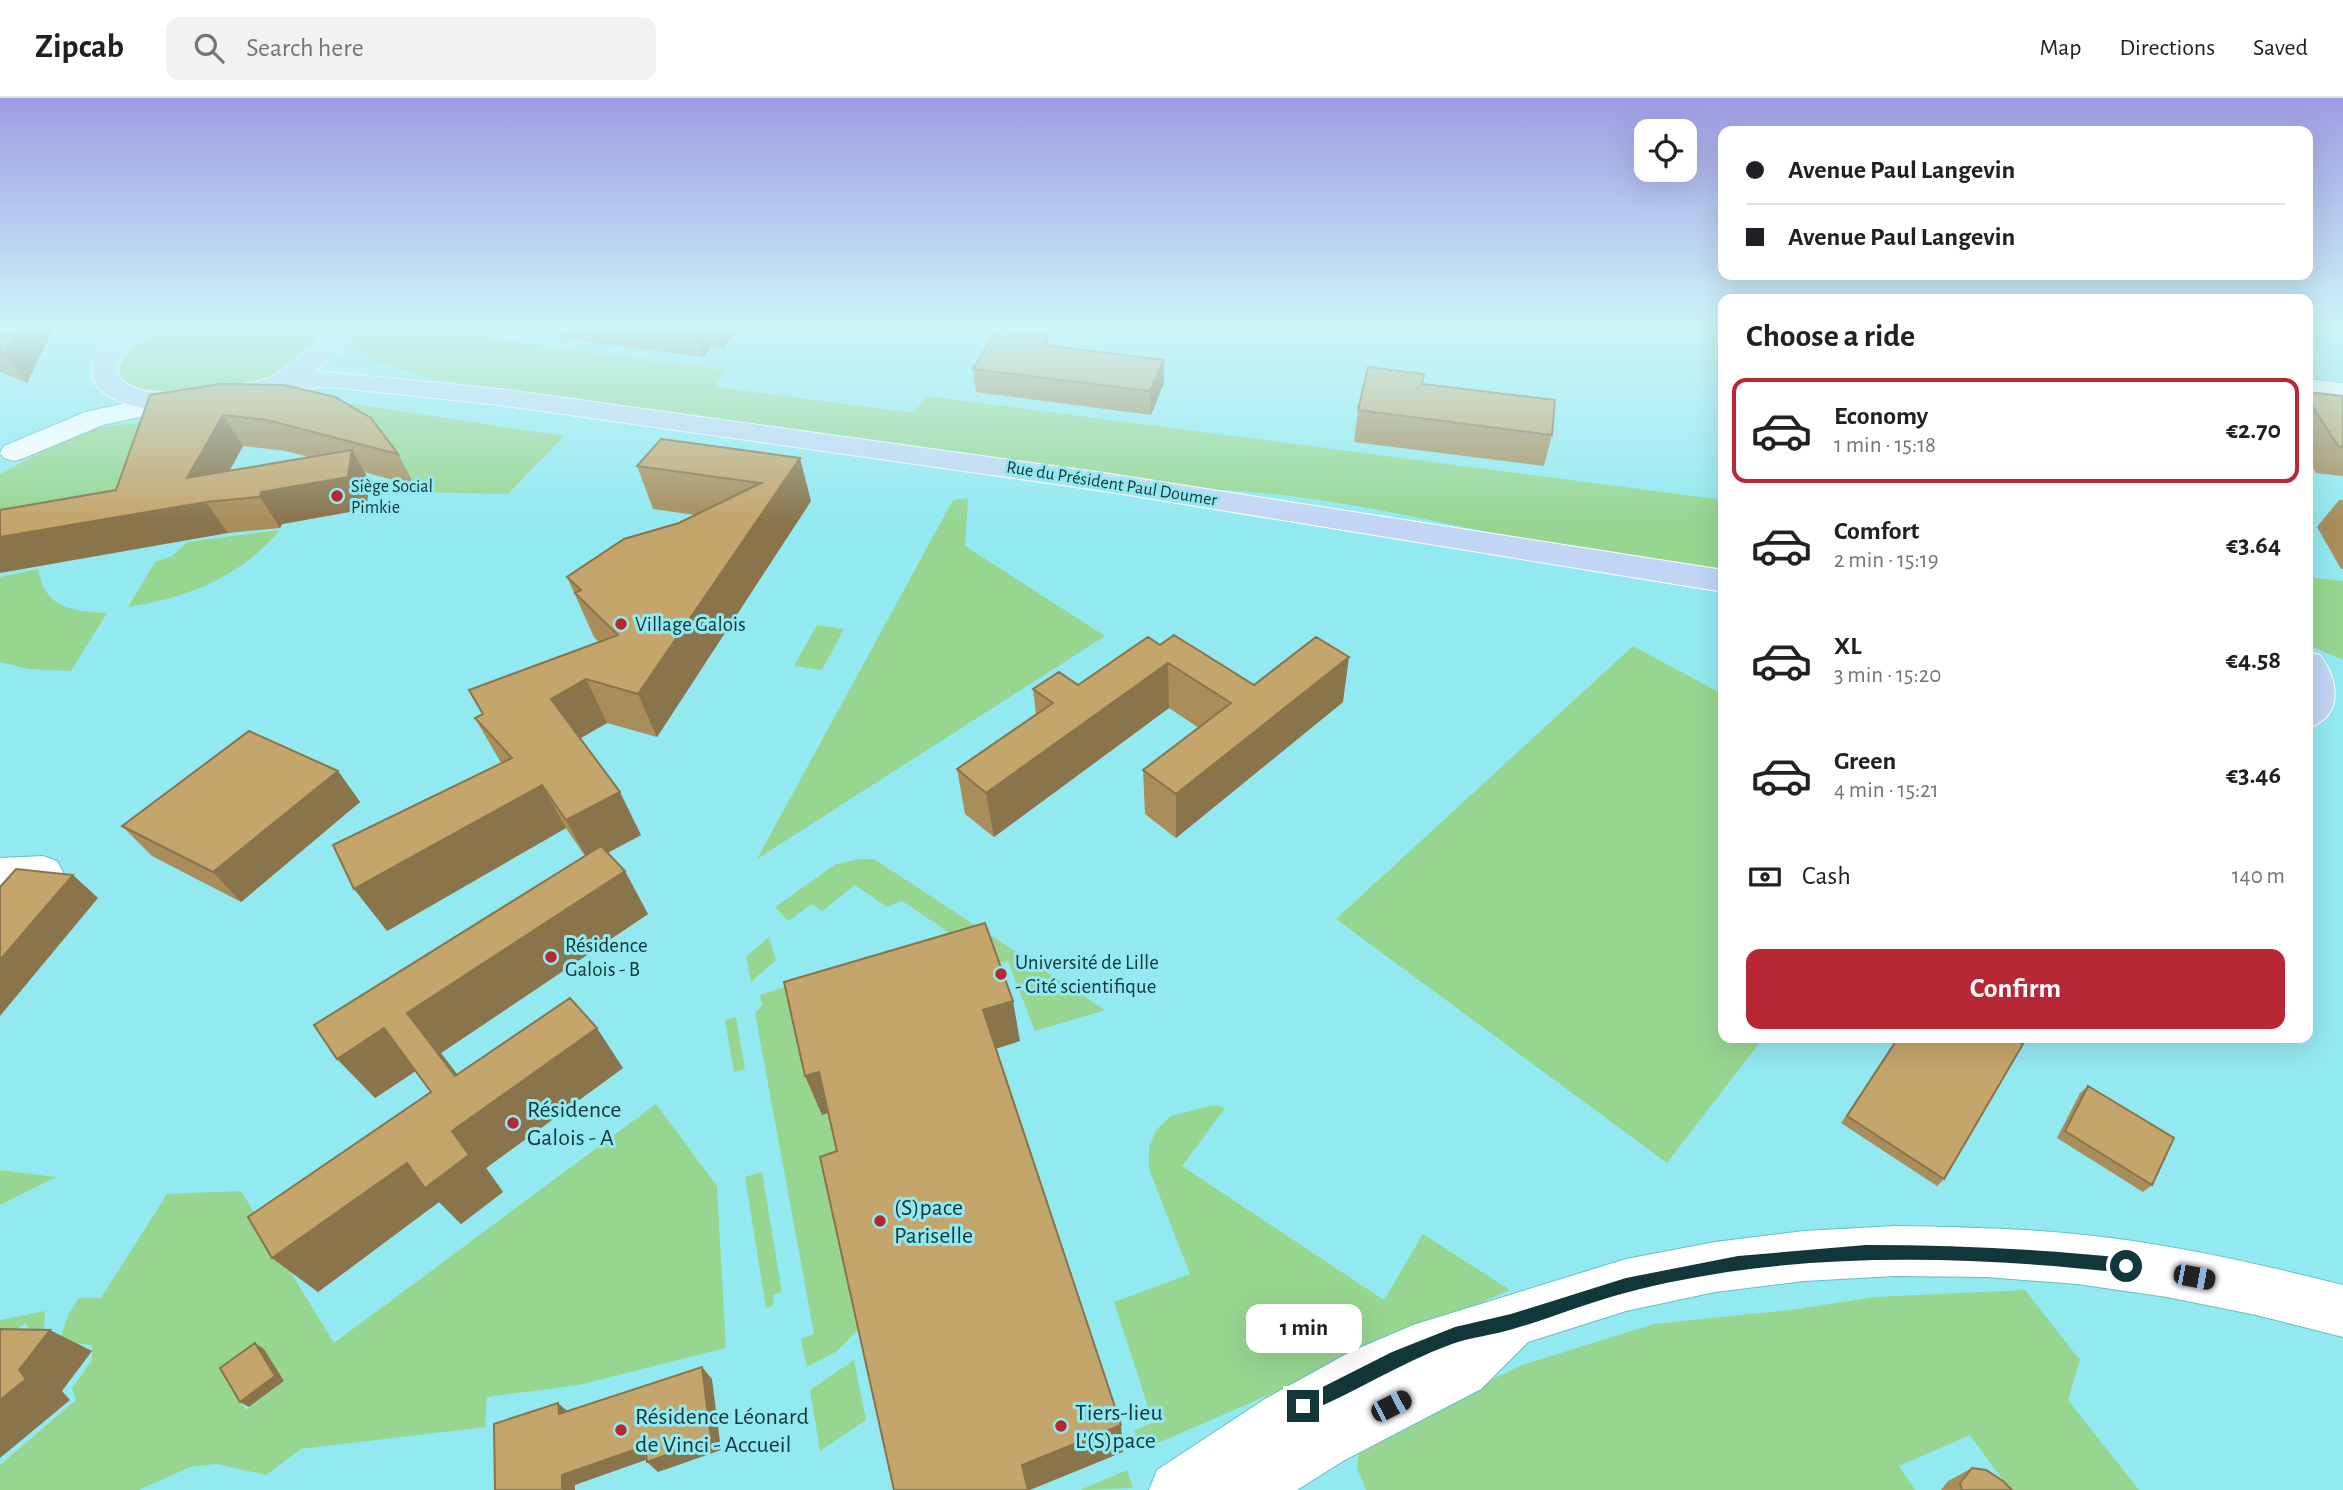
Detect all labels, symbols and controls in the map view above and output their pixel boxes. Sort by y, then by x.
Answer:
search box [166,17,656,80]
icon: search [190,29,228,67]
text: Zipcab [35,31,124,64]
text: Search here [246,35,364,61]
text: Map [2039,36,2081,60]
text: Directions [2119,36,2215,60]
text: Saved [2253,36,2308,60]
map controls [1634,119,1697,182]
button: locate [1634,119,1697,182]
text: Avenue Paul Langevin [1788,157,2015,183]
text: Avenue Paul Langevin [1788,224,2015,250]
text: Choose a ride [1746,320,1915,352]
icon: car [1750,399,1813,462]
text: Economy [1834,403,1928,429]
text: €2.70 [2226,417,2281,443]
text: 1 min · 15:18 [1834,434,1936,457]
street label: Rue du Président Paul Doumer [1005,458,1219,510]
place label: Siège Social Pimkie [351,478,433,517]
marker: Siège Social Pimkie [329,488,345,504]
icon: car [1750,514,1813,577]
text: Comfort [1834,518,1919,544]
text: €3.64 [2226,532,2281,558]
text: 2 min · 15:19 [1834,549,1938,572]
place label: Village Galois [635,614,746,635]
marker: Village Galois [613,616,629,632]
icon: car [1750,629,1813,692]
text: XL [1834,633,1861,659]
text: €4.58 [2226,647,2281,673]
text: 3 min · 15:20 [1834,664,1941,687]
icon: car [1750,744,1813,807]
text: Green [1834,748,1896,774]
text: €3.46 [2226,762,2281,788]
text: 4 min · 15:21 [1834,779,1939,802]
icon: cash [1746,858,1784,896]
text: Cash [1802,863,1851,889]
text: 140 m [2232,865,2285,888]
place label: Résidence Galois - B [565,935,648,980]
marker: Résidence Galois - B [543,949,559,965]
button: Confirm [1746,949,2285,1029]
place label: Université de Lille ‐ Cité scientifique [1015,952,1159,997]
marker: Université de Lille ‐ Cité scientifique [993,966,1009,982]
place label: Résidence Galois - A [527,1098,621,1150]
marker: Résidence Galois - A [505,1115,521,1131]
place label: (S)pace Pariselle [894,1196,973,1248]
marker: (S)pace Pariselle [872,1213,888,1229]
route start [2110,1250,2142,1282]
car [2172,1263,2217,1291]
callout: 1 min [1245,1304,1361,1354]
text: 1 min [1280,1317,1328,1340]
car [1368,1387,1415,1425]
route end [1287,1390,1319,1422]
place label: Tiers-lieu L'(S)pace [1075,1401,1163,1453]
place label: Résidence Léonard de Vinci - Accueil [635,1405,809,1457]
marker: Tiers-lieu L'(S)pace [1053,1418,1069,1434]
marker: Résidence Léonard de Vinci - Accueil [613,1422,629,1438]

